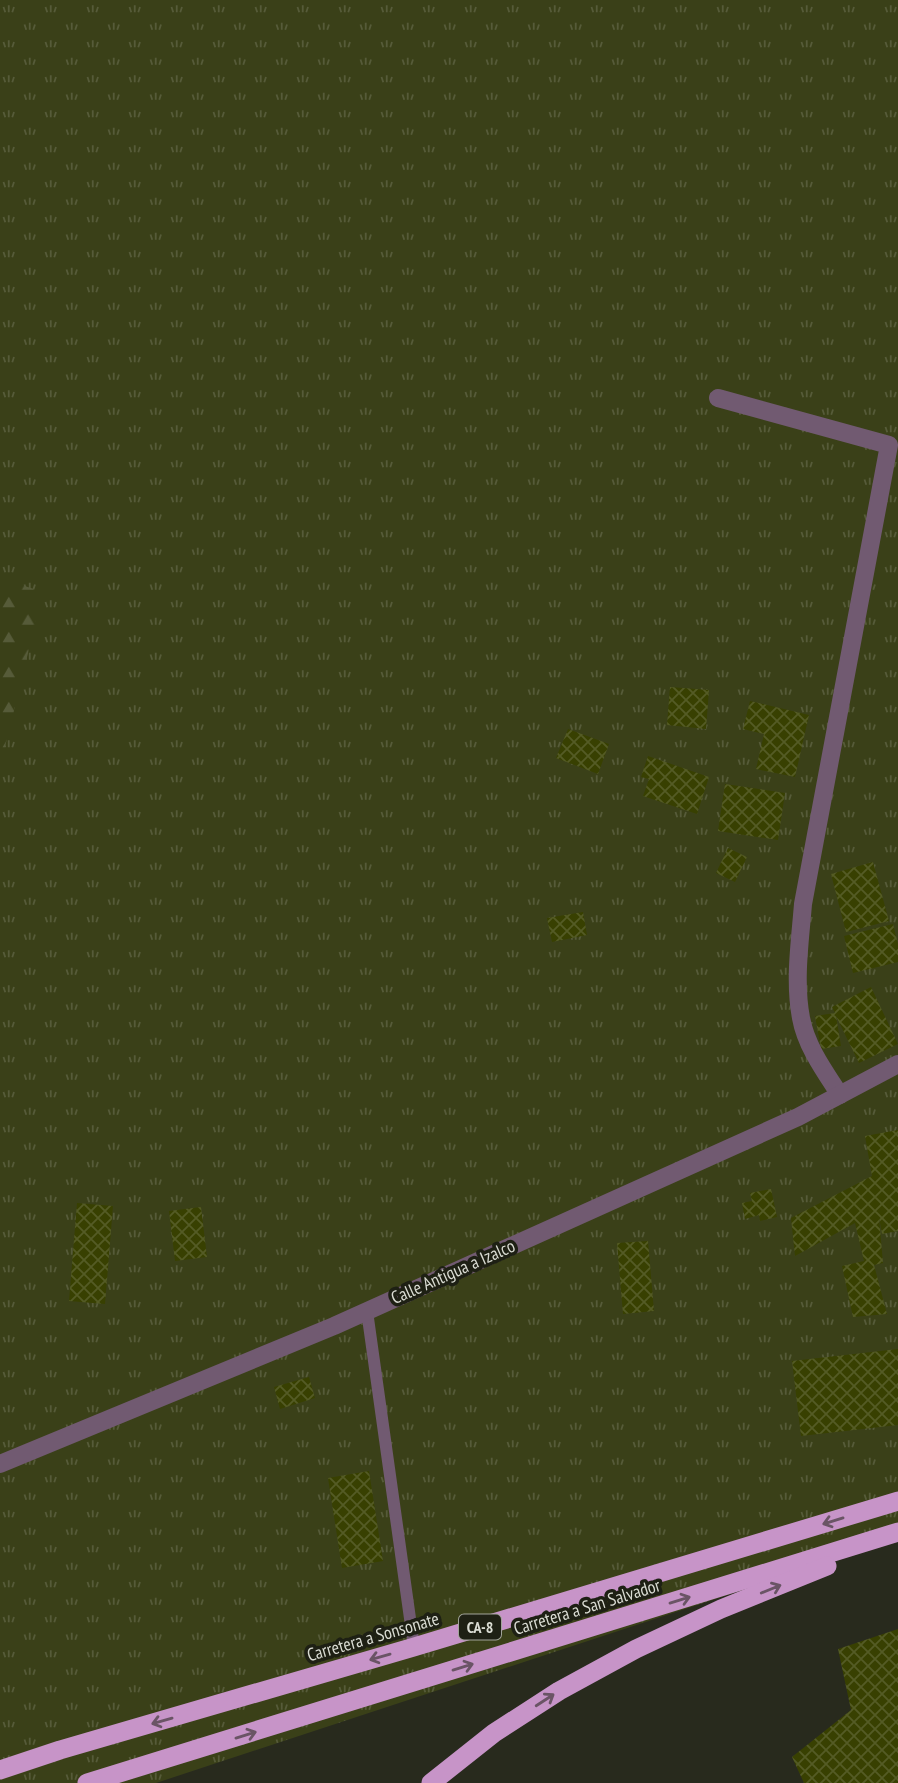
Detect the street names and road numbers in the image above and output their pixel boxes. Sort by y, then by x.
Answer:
street label: Calle Antigua a Izalco [387,1234,519,1309]
street label: Carretera a San Salvador [511,1573,663,1640]
street label: Carretera a Sonsonate [304,1607,442,1666]
road number: CA-8 [459,1614,501,1639]

